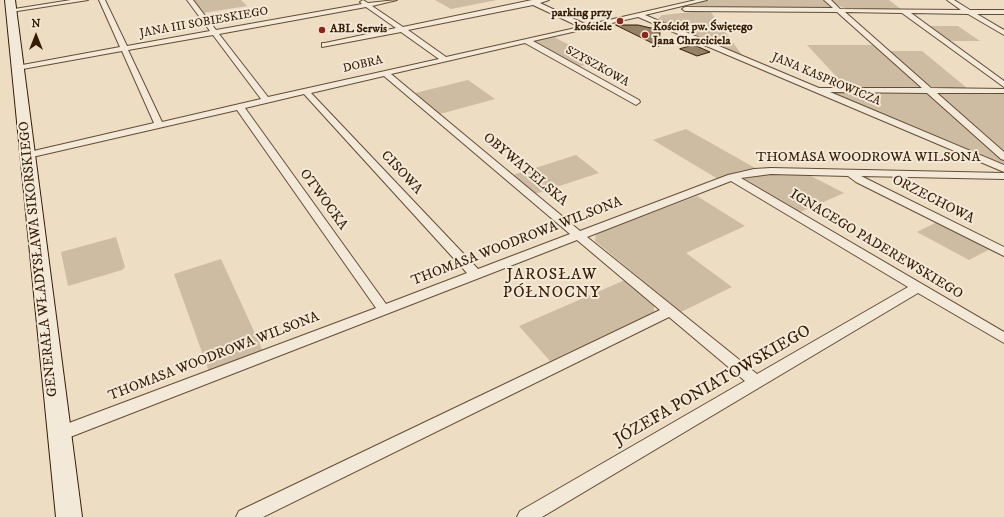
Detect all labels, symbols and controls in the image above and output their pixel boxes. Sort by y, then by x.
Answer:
street label: JANA III SOBIESKIEGO [139,5,269,41]
place label: parking przy kościele [551,7,612,35]
north arrow [16,16,56,56]
marker: parking przy kościele [615,16,625,26]
text: N [31,17,41,31]
place label: Kościół pw. Świętego Jana Chrzciciela [653,21,753,49]
place label: ABL Serwis [330,23,387,37]
marker: ABL Serwis [317,25,327,35]
marker: Kościół pw. Świętego Jana Chrzciciela [640,30,650,40]
street label: SZYSZKOWA [563,44,631,90]
street label: JANA KASPROWICZA [769,51,883,109]
street label: DOBRA [342,53,384,77]
street label: GENERAŁA WŁADYSŁAWA SIKORSKIEGO [16,120,62,398]
street label: OBYWATELSKA [479,130,571,210]
street label: CISOWA [377,148,425,198]
street label: THOMASA WOODROWA WILSONA [756,150,980,166]
street label: OTWOCKA [295,166,351,234]
street label: ORZECHOWA [889,172,977,228]
street label: IGNACEGO PADEREWSKIEGO [786,187,966,303]
street label: THOMASA WOODROWA WILSONA [409,194,625,290]
district label: JAROSŁAW PÓŁNOCNY [503,266,601,304]
street label: THOMASA WOODROWA WILSONA [106,309,322,405]
street label: JÓZEFA PONIATOWSKIEGO [611,321,815,451]

